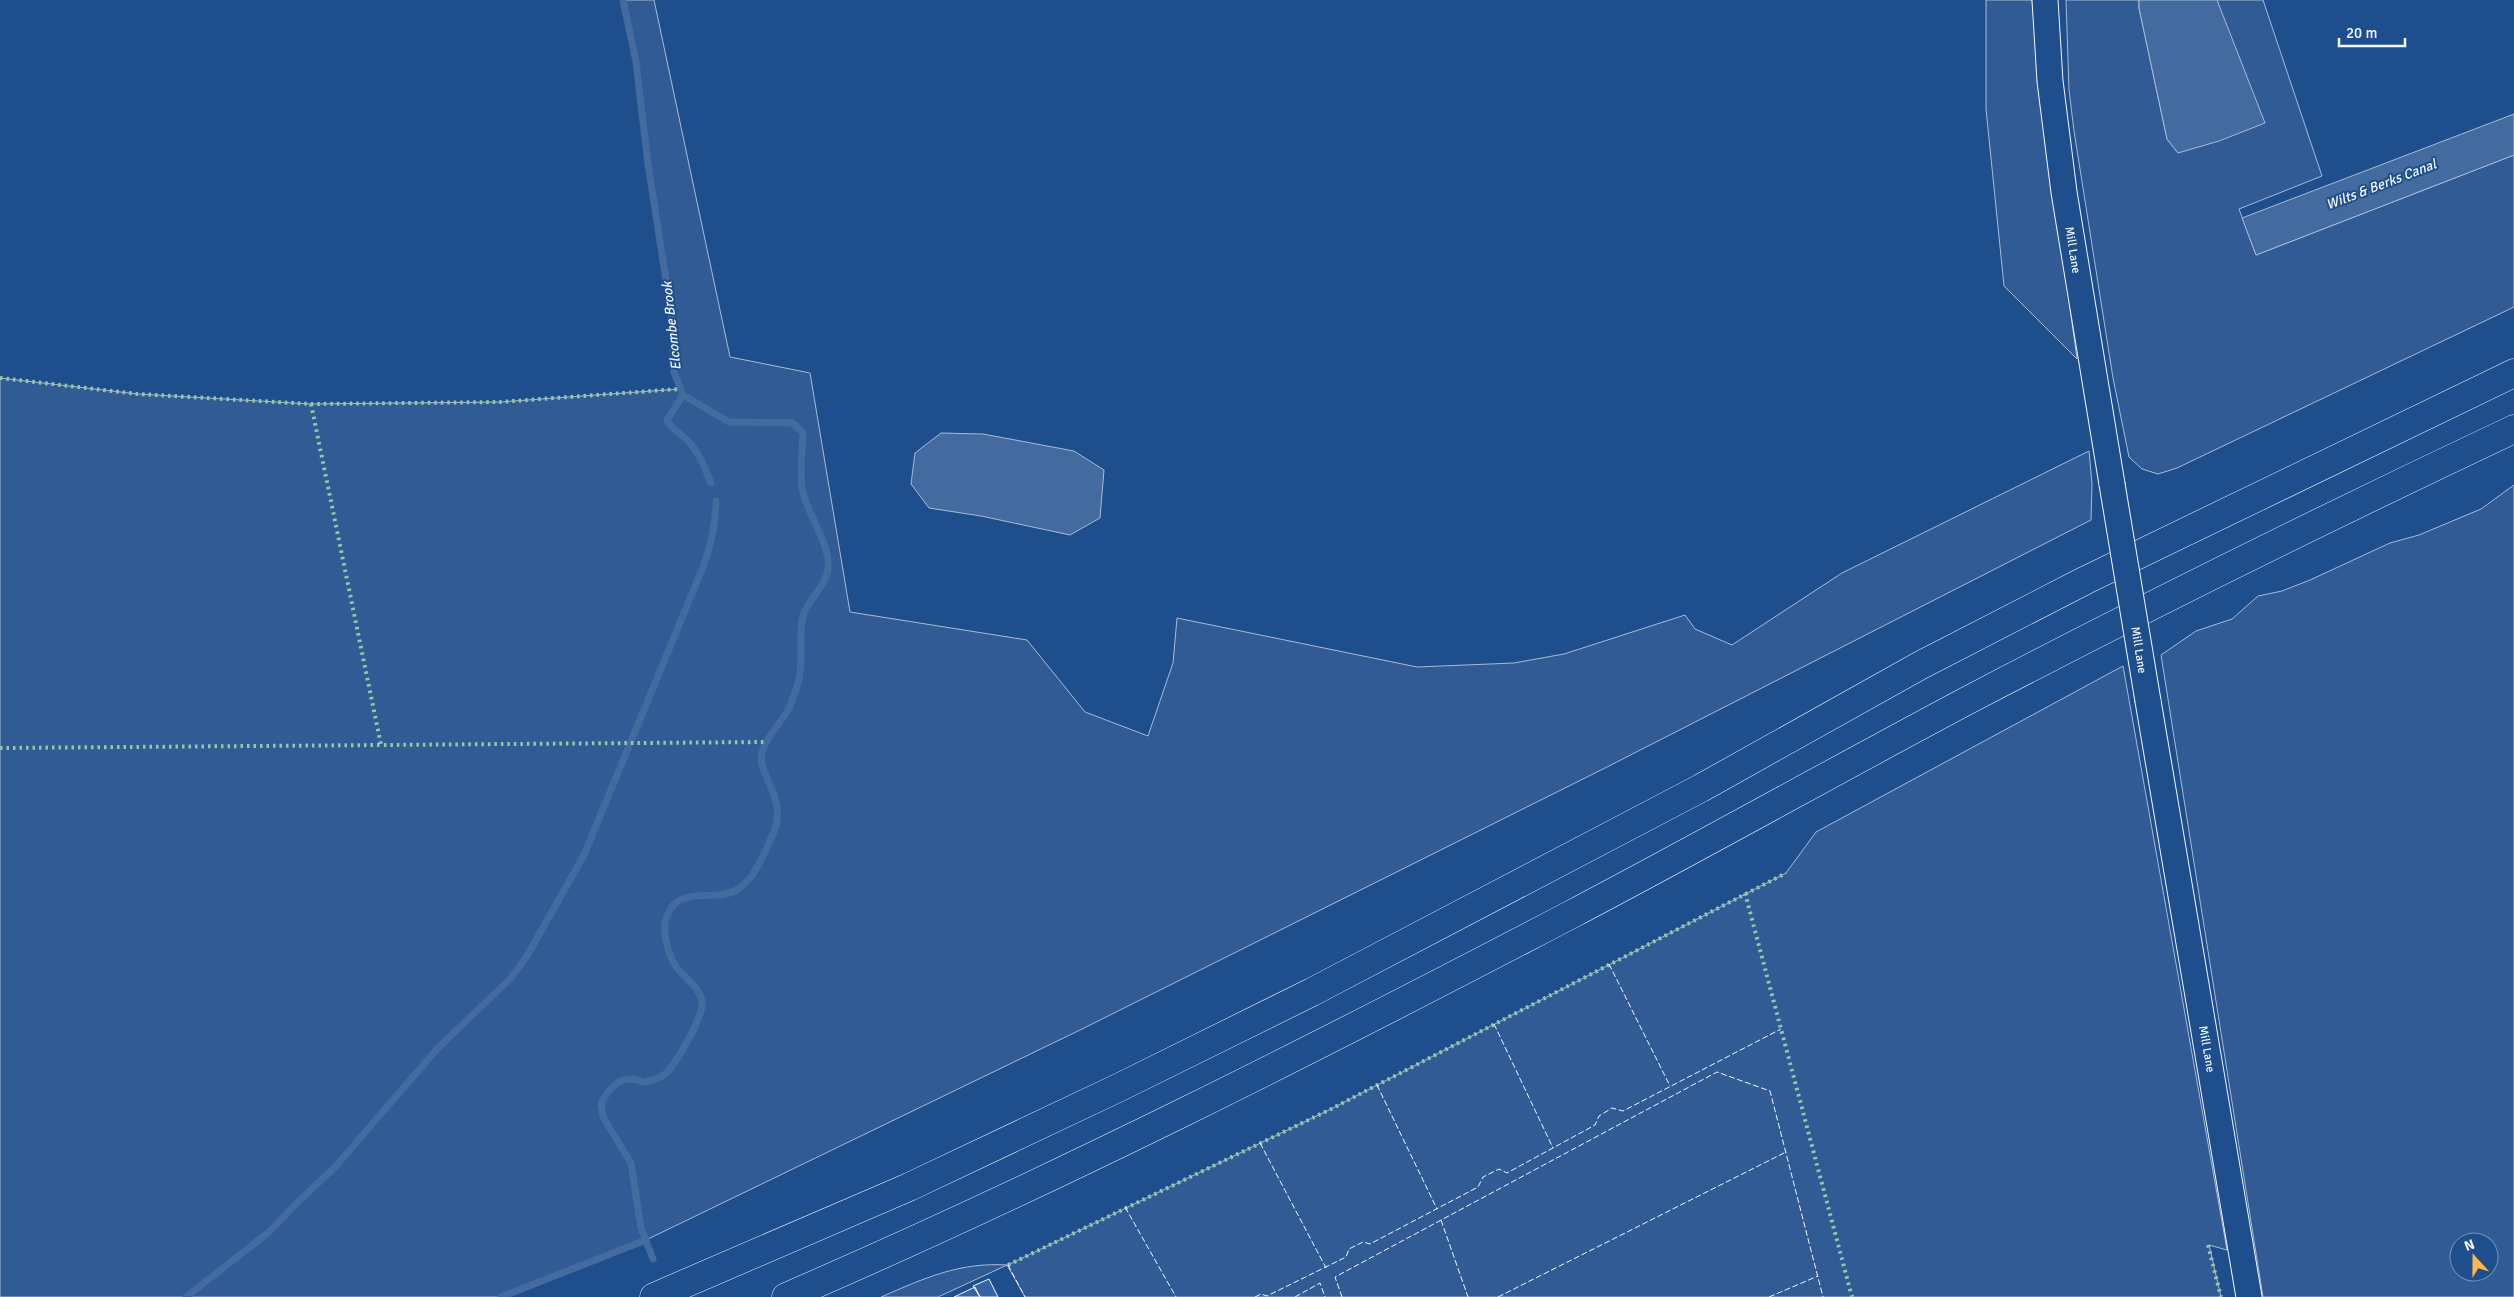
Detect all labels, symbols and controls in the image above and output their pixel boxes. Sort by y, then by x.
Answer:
scale bar [2339,15,2405,47]
text: 20 m [2346,24,2377,42]
water label: Wilts & Berks Canal [2324,155,2439,213]
street label: Mill Lane [2061,226,2084,275]
water label: Elcombe Brook [658,279,685,371]
street label: Mill Lane [2127,626,2150,675]
street label: Mill Lane [2195,1025,2218,1074]
north arrow [2449,1232,2499,1282]
text: N [2462,1236,2477,1255]

